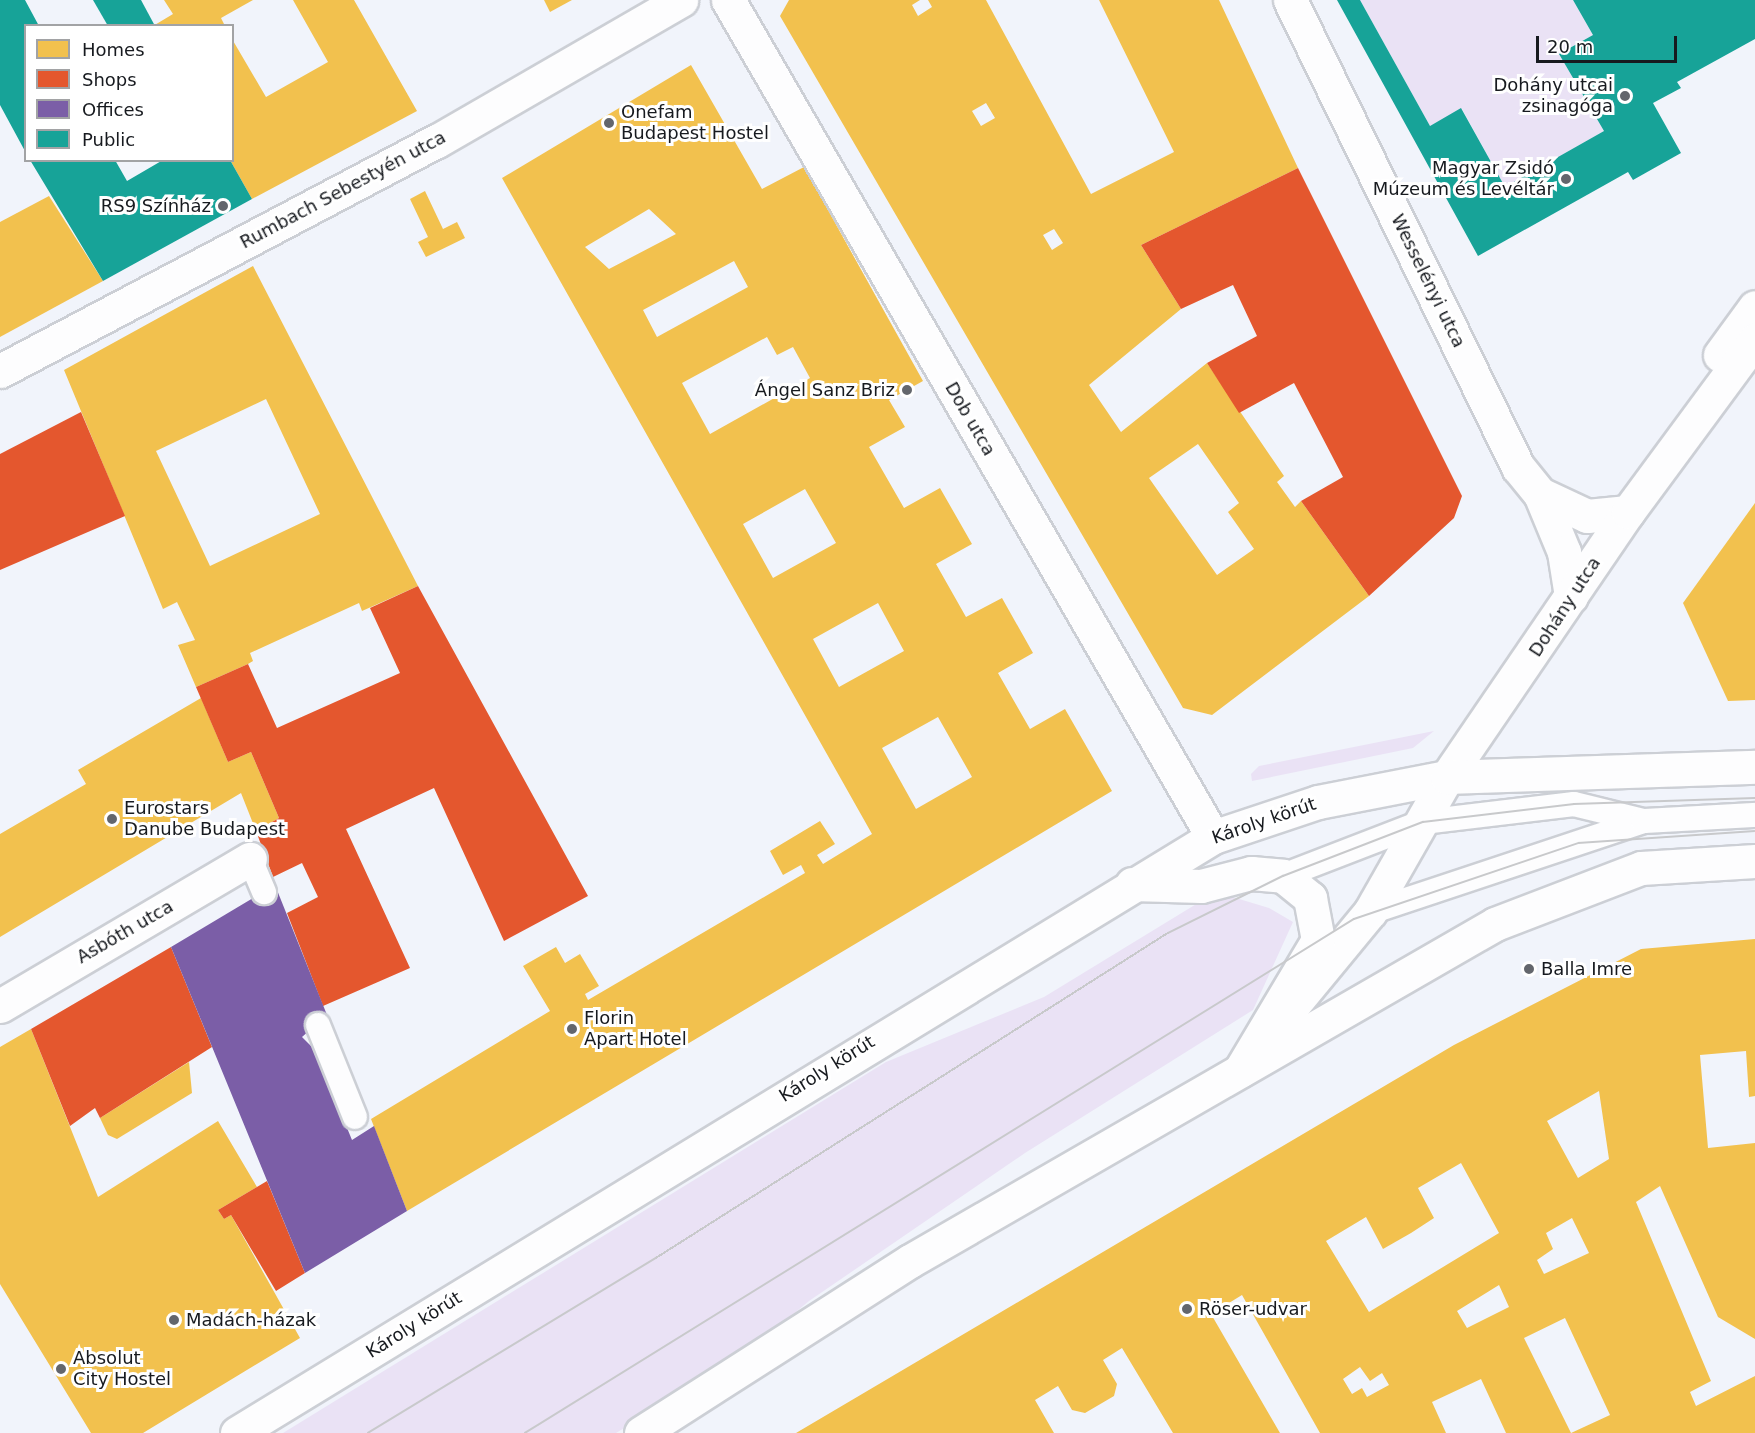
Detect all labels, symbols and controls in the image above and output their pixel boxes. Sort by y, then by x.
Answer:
legend [24,24,234,162]
scale bar [1539,24,1680,62]
text: 20 m [1547,36,1593,57]
text: Homes [82,39,145,60]
text: Shops [82,69,137,90]
place label: Dohány utcai zsinagóga [1494,75,1613,118]
marker: Dohány utcai zsinagóga [1618,89,1632,103]
text: Offices [82,99,144,120]
place label: Onefam Budapest Hostel [621,102,769,144]
marker: Onefam Budapest Hostel [602,116,616,130]
street label: Rumbach Sebestyén utca [236,127,450,253]
text: Public [82,129,135,150]
place label: Magyar Zsidó Múzeum és Levéltár [1373,158,1554,201]
marker: Magyar Zsidó Múzeum és Levéltár [1559,172,1573,186]
place label: RS9 Színház [101,195,211,217]
marker: RS9 Színház [216,199,230,213]
street label: Wesselényi utca [1386,211,1470,351]
street label: Dob utca [940,378,1000,460]
place label: Ángel Sanz Briz [755,379,895,401]
marker: Ángel Sanz Briz [900,383,914,397]
street label: Dohány utca [1525,553,1605,661]
street label: Károly körút [1209,793,1319,849]
place label: Eurostars Danube Budapest [124,798,285,840]
marker: Eurostars Danube Budapest [105,812,119,826]
street label: Asbóth utca [73,896,177,968]
place label: Balla Imre [1541,958,1632,980]
marker: Balla Imre [1522,962,1536,976]
place label: Florin Apart Hotel [584,1008,687,1050]
marker: Florin Apart Hotel [565,1022,579,1036]
street label: Károly körút [775,1031,879,1107]
street label: Károly körút [362,1287,466,1363]
place label: Röser-udvar [1199,1298,1307,1320]
marker: Röser-udvar [1180,1302,1194,1316]
place label: Madách-házak [186,1309,316,1331]
marker: Madách-házak [167,1313,181,1327]
place label: Absolut City Hostel [73,1348,171,1390]
marker: Absolut City Hostel [54,1362,68,1376]

